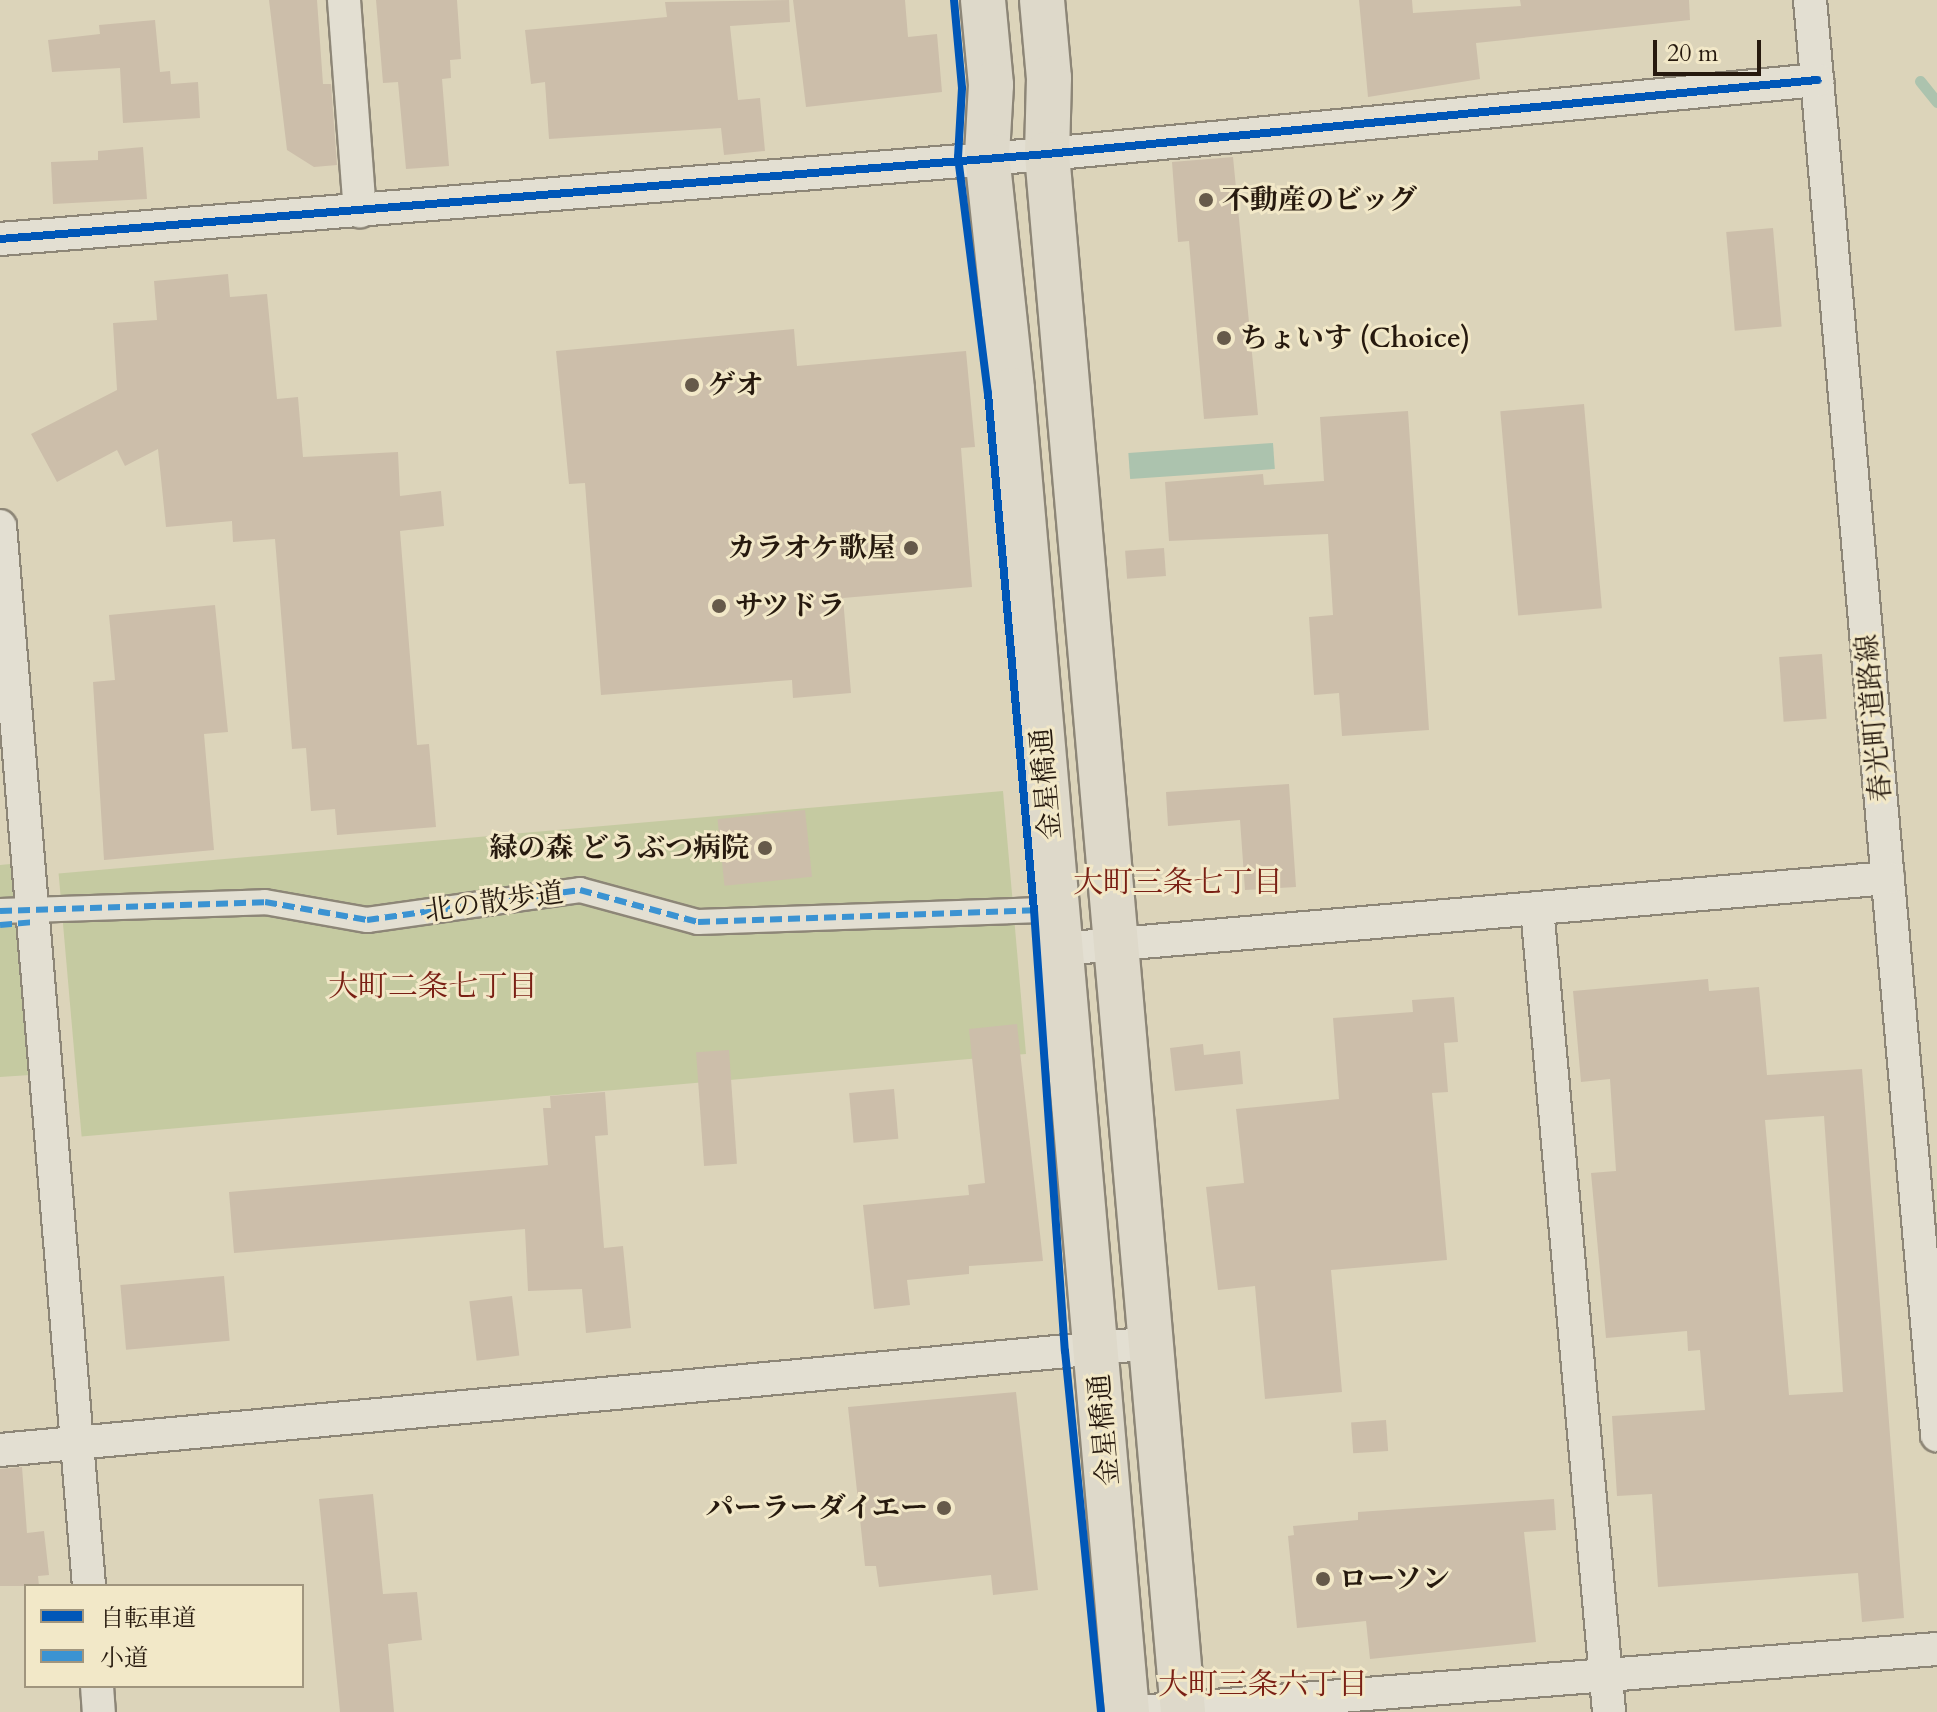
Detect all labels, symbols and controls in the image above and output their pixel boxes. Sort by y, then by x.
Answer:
scale bar [1657,24,1765,74]
text: 20 m [1667,37,1718,70]
place label: 不動産のビッグ [1222,183,1418,217]
marker: 不動産のビッグ [1197,191,1215,209]
place label: ちょいす (Choice) [1240,321,1470,355]
marker: ちょいす (Choice) [1215,329,1233,347]
place label: ゲオ [708,368,764,402]
marker: ゲオ [683,376,701,394]
place label: カラオケ歌屋 [727,531,895,565]
marker: カラオケ歌屋 [902,539,920,557]
place label: サツドラ [735,589,847,623]
marker: サツドラ [710,597,728,615]
street label: 春光町道路線 [1850,633,1898,803]
street label: 金星橋通 [1024,727,1068,841]
place label: 緑の森 どうぶつ病院 [489,831,749,865]
marker: 緑の森 どうぶつ病院 [756,839,774,857]
district label: 大町三条七丁目 [1073,865,1283,901]
street label: 北の散歩道 [422,876,566,928]
district label: 大町二条七丁目 [328,969,538,1005]
street label: 金星橋通 [1082,1373,1126,1487]
place label: パーラーダイエー [704,1491,928,1525]
marker: パーラーダイエー [935,1499,953,1517]
place label: ローソン [1339,1562,1451,1596]
marker: ローソン [1314,1570,1332,1588]
legend [24,1584,304,1688]
text: 自転車道 [100,1602,196,1635]
text: 小道 [100,1642,148,1675]
district label: 大町三条六丁目 [1158,1667,1368,1703]

